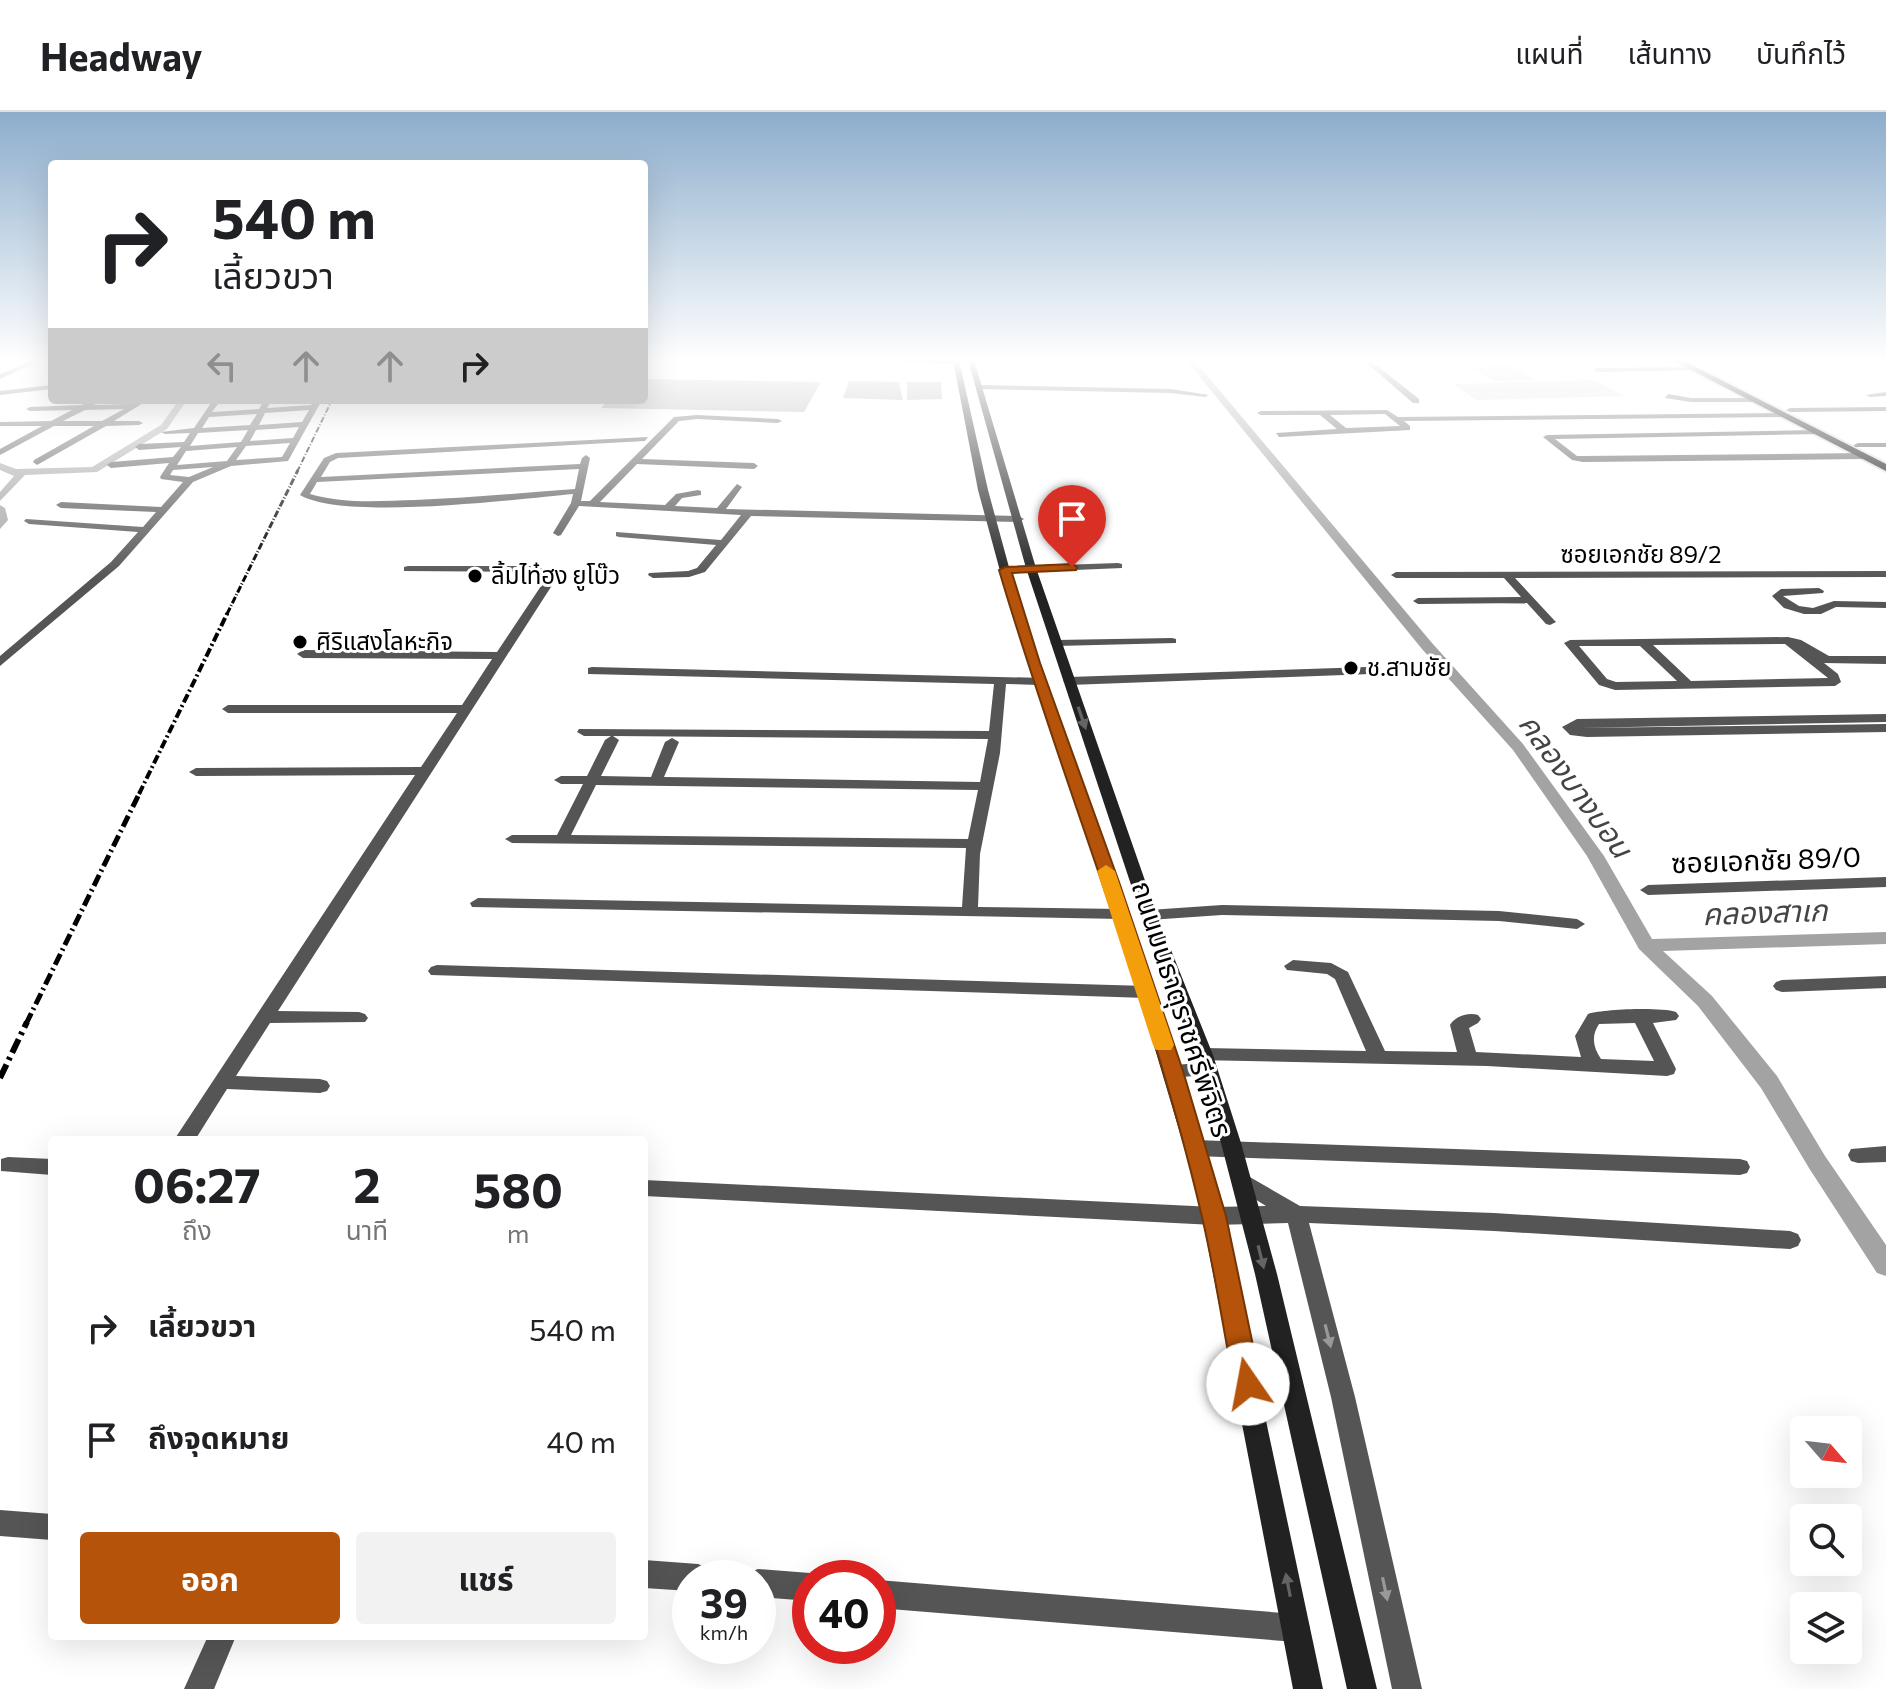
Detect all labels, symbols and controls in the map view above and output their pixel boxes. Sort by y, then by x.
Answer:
text: Headway [40,32,202,79]
text: แผนที่ [1515,36,1583,70]
text: เส้นทาง [1627,36,1712,70]
text: บันทึกไว้ [1756,36,1846,70]
text: 540 m [212,182,376,251]
icon: right [80,192,184,296]
text: เลี้ยวขวา [212,252,334,296]
icon: left [200,344,244,388]
icon: ahead [284,344,328,388]
icon: ahead [368,344,412,388]
icon: right [452,344,496,388]
pin [1038,485,1106,567]
icon: arrive [1050,497,1094,541]
street label: ซอยเอกชัย 89/2 [1560,539,1722,568]
place label: ลิ้มไท๋ฮง ยูโบ๊ว [491,560,620,591]
marker: ลิ้มไท๋ฮง ยูโบ๊ว [466,567,484,585]
place label: ศิริแสงโลหะกิจ [316,626,453,655]
marker: ศิริแสงโลหะกิจ [291,633,309,651]
place label: ช.สามชัย [1367,652,1452,681]
marker: ช.สามชัย [1342,659,1360,677]
water label: คลองบางบอน [1512,705,1643,865]
one-way arrow [1077,706,1089,730]
street label: ซอยเอกชัย 89/0 [1670,839,1861,879]
street label: ถนนมนธาตุราชศรีพิจิตร [1125,876,1240,1141]
water label: คลองสาเก [1702,890,1829,931]
text: 06:27 [133,1154,261,1213]
text: 2 [353,1154,381,1213]
text: 580 [473,1159,563,1218]
text: ถึง [182,1214,212,1245]
text: นาที [346,1214,388,1245]
text: m [507,1217,529,1248]
one-way arrow [1256,1244,1268,1269]
icon: right [80,1306,124,1350]
text: เลี้ยวขวา [148,1306,256,1343]
text: 540 m [529,1310,616,1347]
one-way arrow [1322,1323,1335,1348]
position arrow [1206,1342,1290,1426]
north arrow [1790,1416,1862,1488]
map controls [1790,1416,1862,1664]
icon: arrive [80,1418,124,1462]
text: ถึงจุดหมาย [148,1418,289,1455]
text: 40 m [547,1422,616,1459]
button: search [1790,1504,1862,1576]
button: ออก [80,1532,340,1624]
button: แชร์ [356,1532,616,1624]
speed limit sign: 40 [792,1560,896,1664]
one-way arrow [1281,1572,1293,1597]
text: 39 [700,1577,748,1626]
one-way arrow [1379,1577,1392,1602]
button: layers [1790,1592,1862,1664]
text: km/h [700,1620,748,1644]

